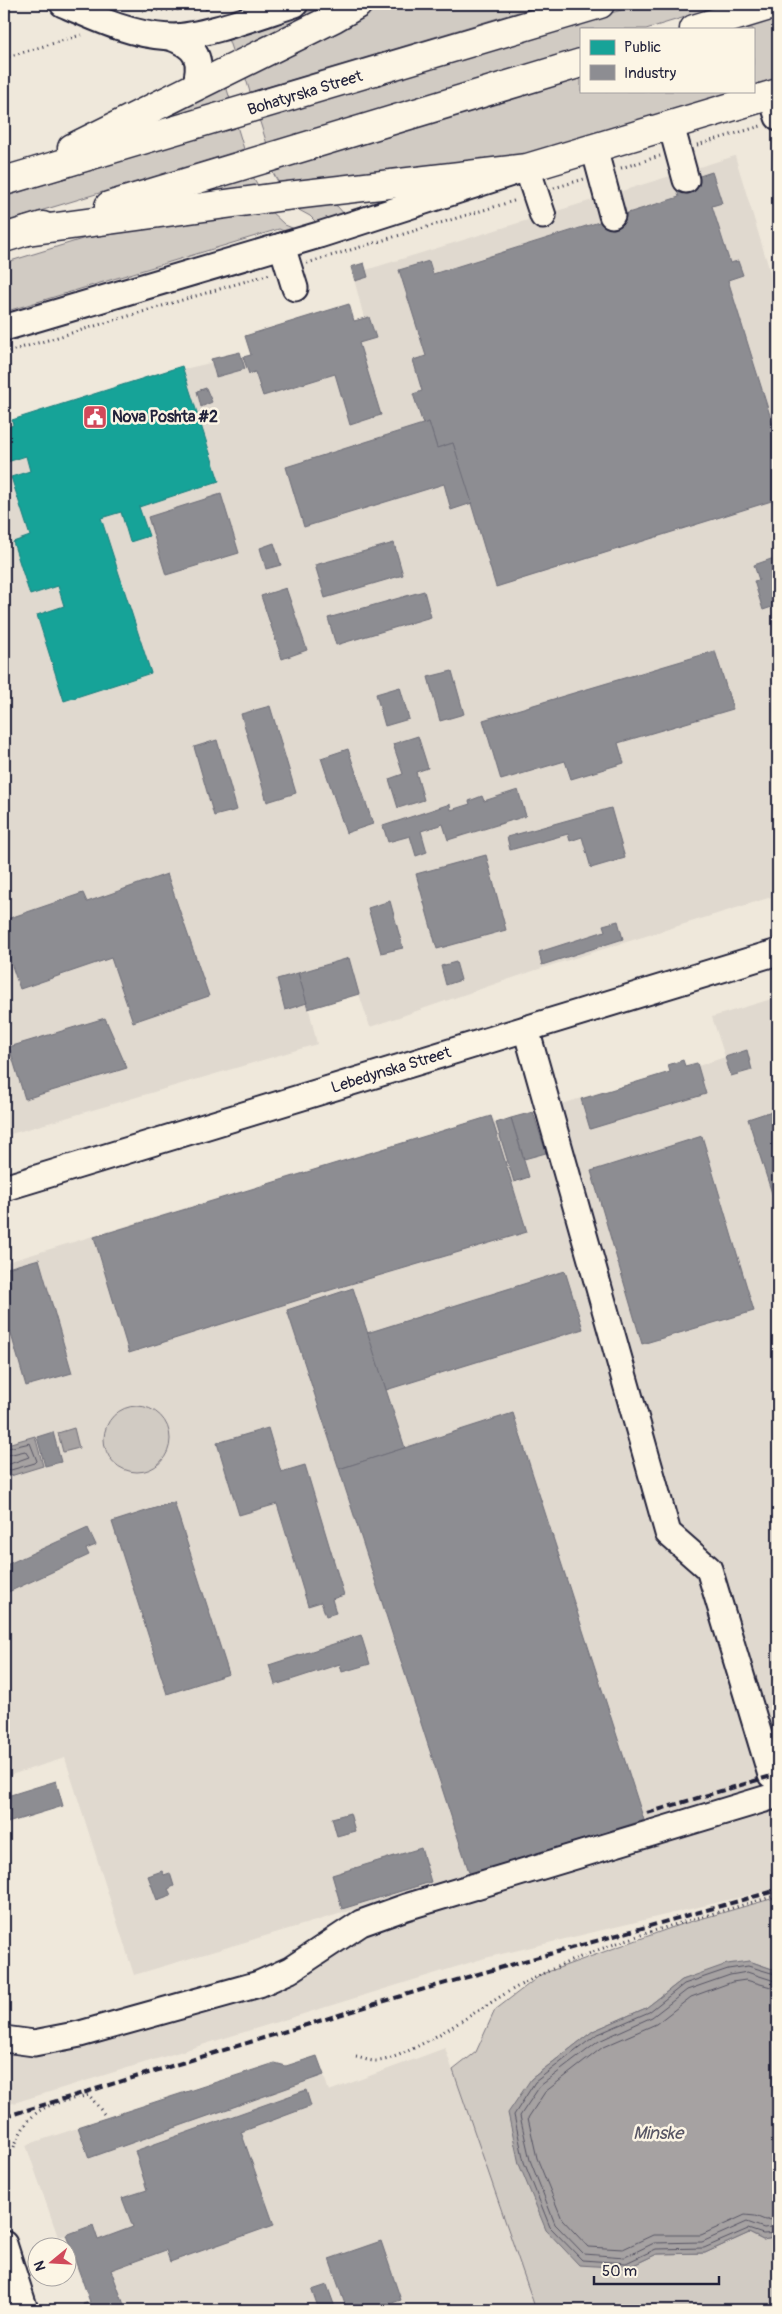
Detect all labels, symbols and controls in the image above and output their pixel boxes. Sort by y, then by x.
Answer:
legend [580,28,754,92]
text: Public [624,38,661,57]
text: Industry [624,64,677,83]
street label: Bohatyrska Street [245,66,365,120]
public building icon: Nova Poshta #2 [82,404,108,430]
place label: Nova Poshta #2 [112,407,218,427]
street label: Lebedynska Street [329,1042,454,1098]
water label: Minske [633,2122,685,2145]
north arrow [28,2236,78,2286]
scale bar [594,2254,720,2286]
text: N [31,2259,50,2273]
text: 50 m [602,2262,637,2281]

